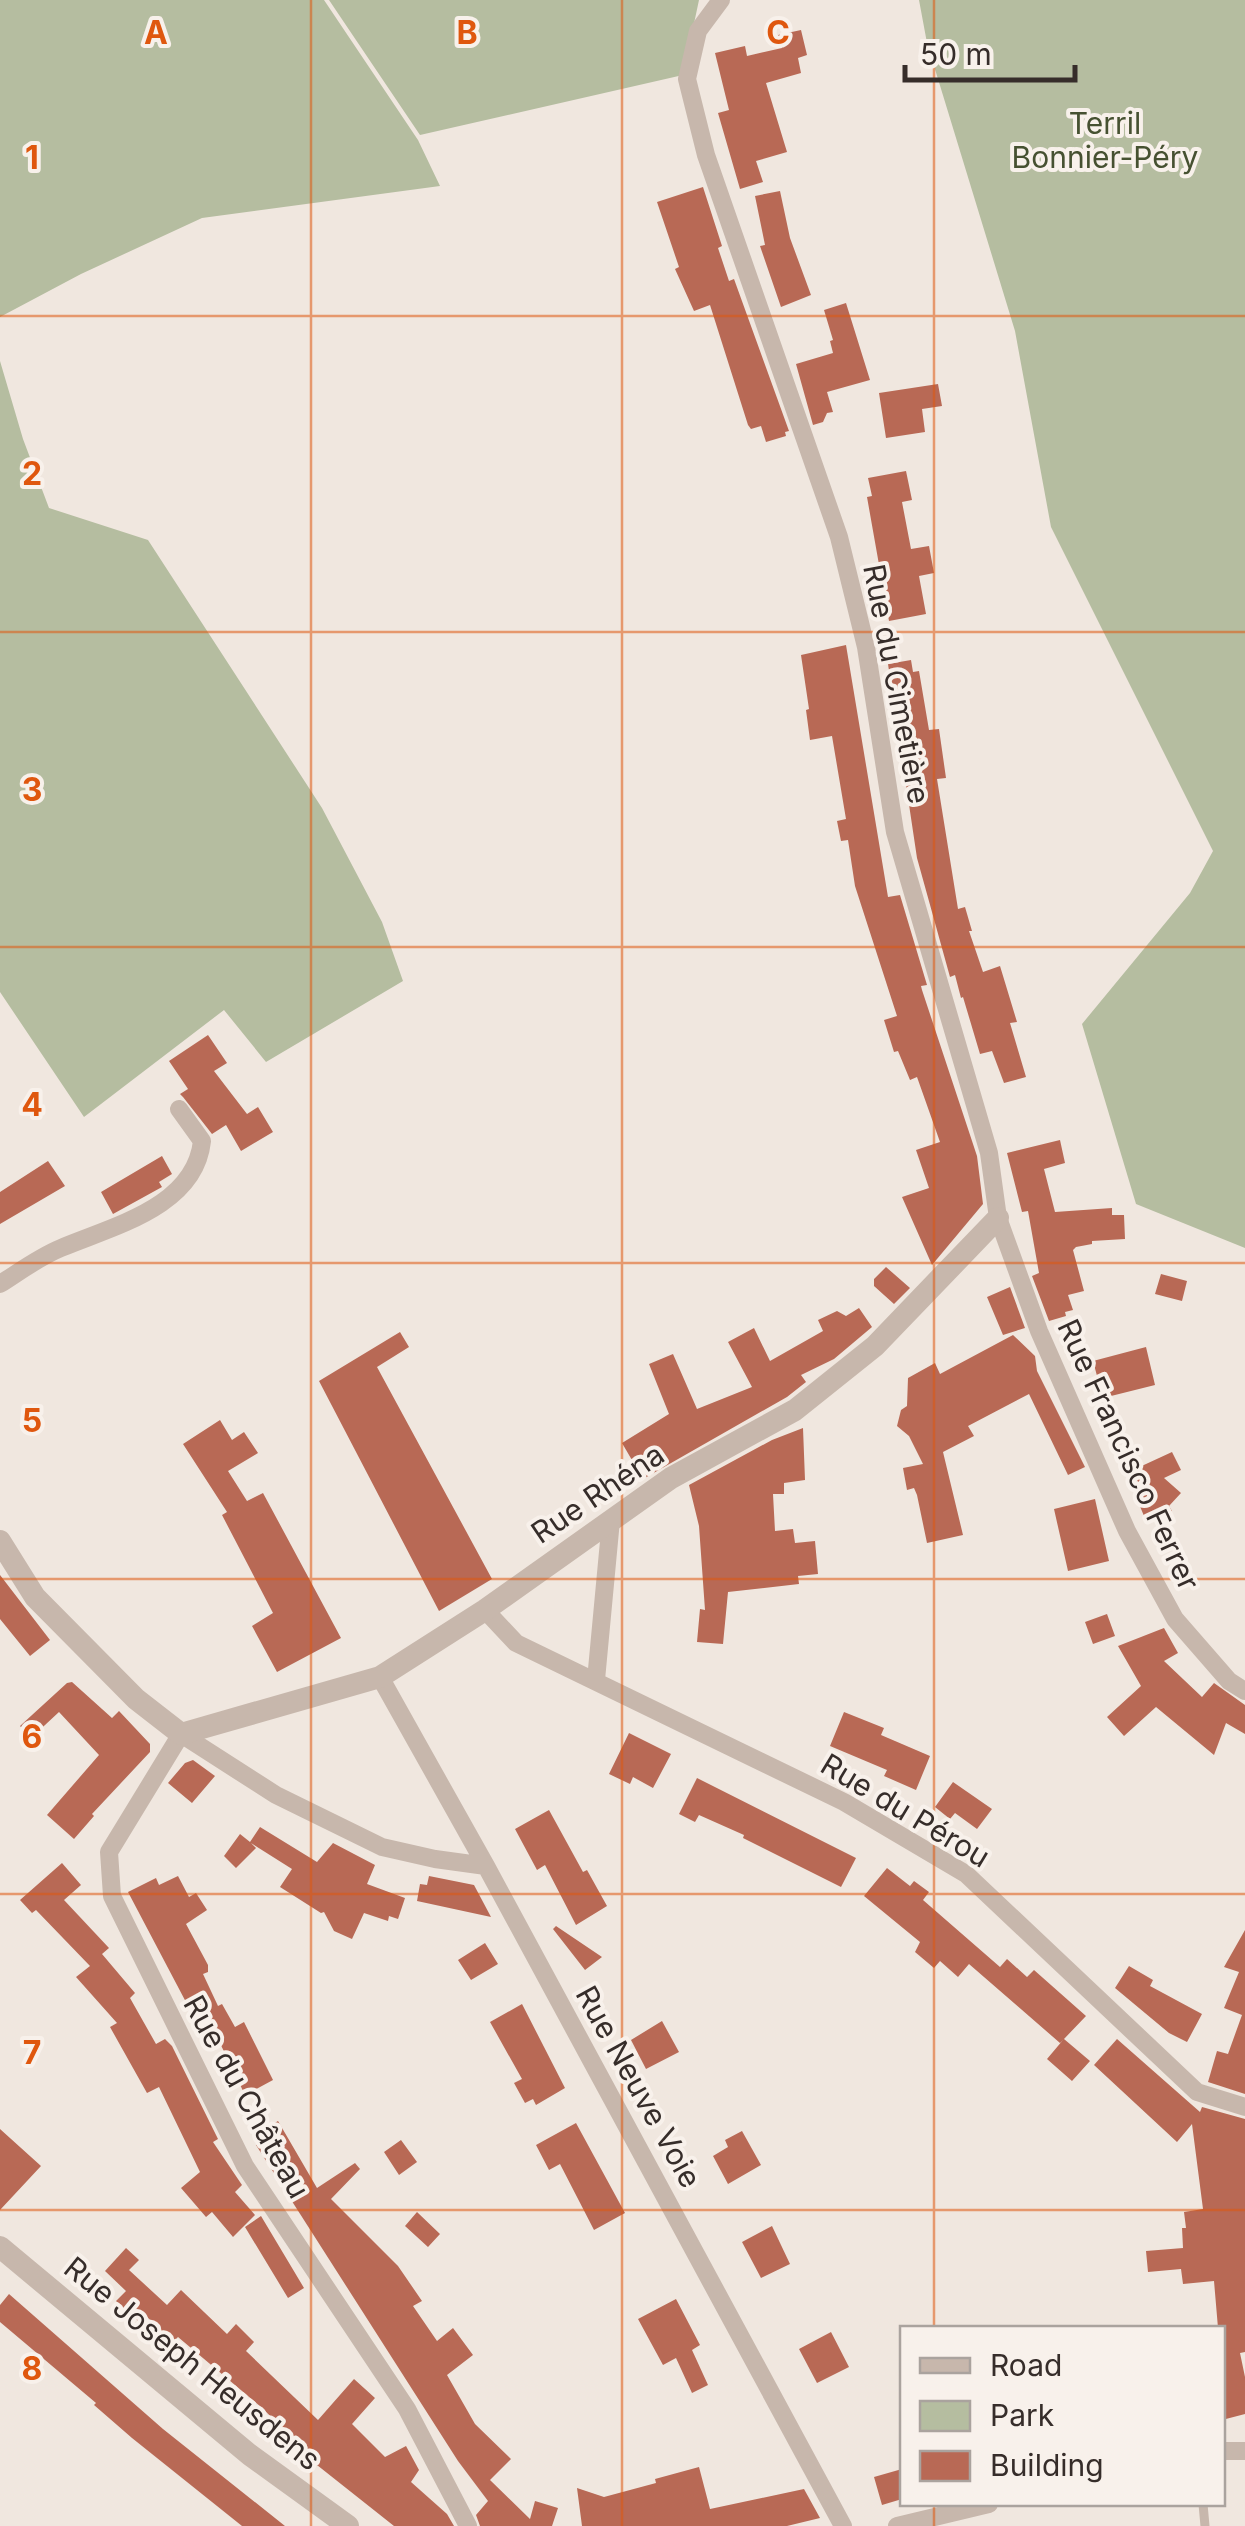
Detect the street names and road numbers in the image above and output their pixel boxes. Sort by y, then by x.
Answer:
street label: Rue du Cimetière [856,561,938,807]
street label: Rue Francisco Ferrer [1050,1313,1208,1596]
street label: Rue Rhéna [524,1436,671,1551]
street label: Rue du Pérou [815,1746,996,1875]
street label: Rue Neuve Voie [569,1979,709,2194]
street label: Rue du Château [176,1989,317,2204]
street label: Rue Joseph Heusdens [57,2249,328,2478]

